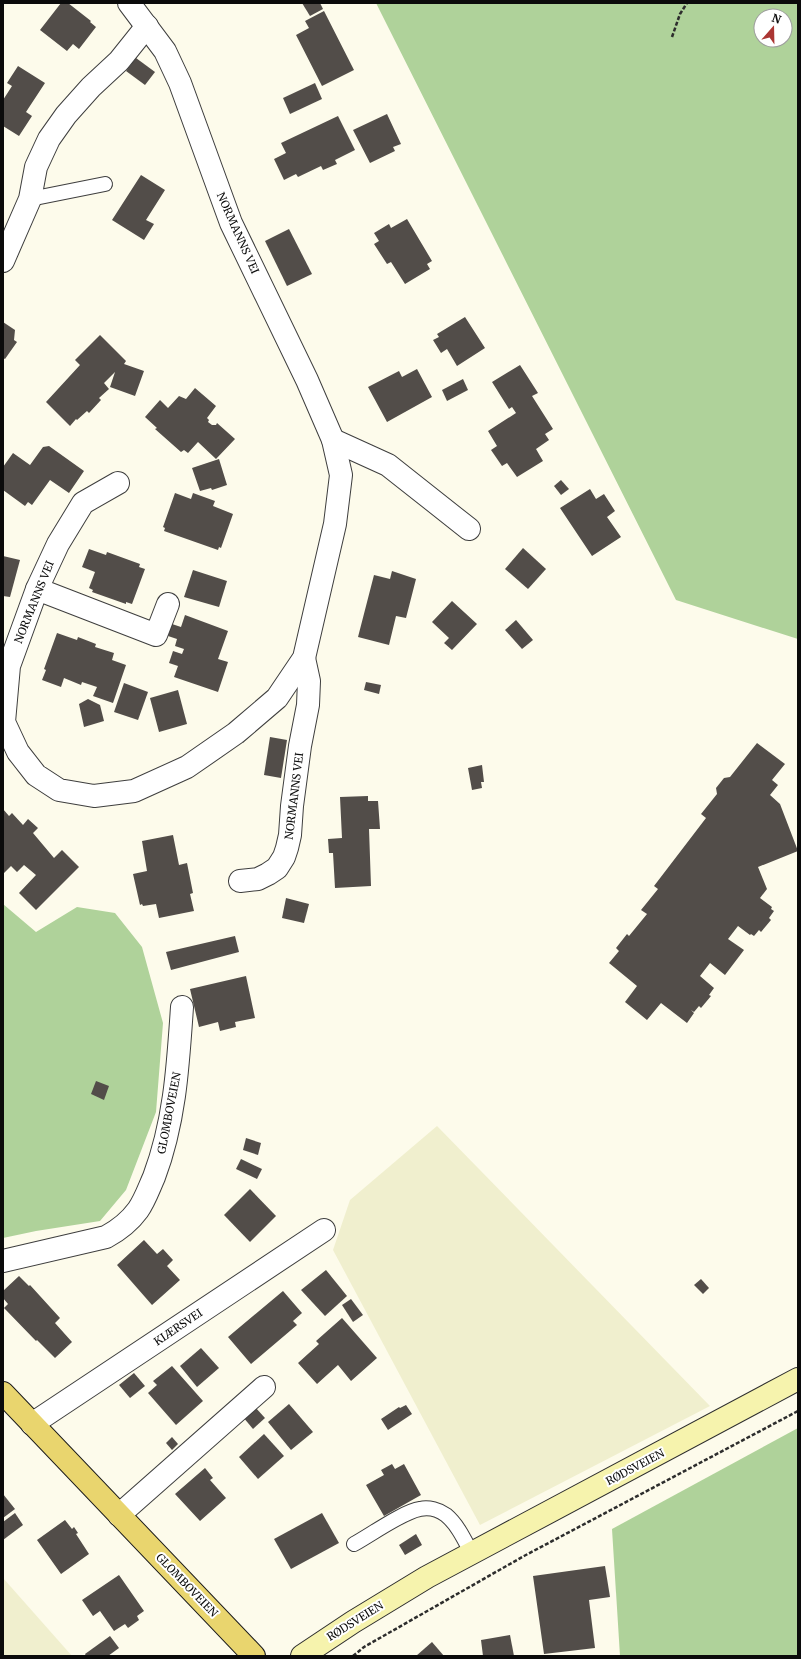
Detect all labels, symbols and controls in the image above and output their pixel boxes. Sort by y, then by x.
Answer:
north arrow [753,8,793,48]
text: N [770,11,783,27]
street label: NORMANNS VEI [214,190,262,276]
street label: NORMANNS VEI [11,559,57,645]
street label: NORMANNS VEI [282,752,306,840]
street label: GLOMBOVEIEN [154,1070,184,1155]
street label: KIÆRSVEI [151,1306,205,1348]
street label: RØDSVEIEN [603,1446,667,1488]
street label: GLOMBOVEIEN [153,1550,221,1620]
street label: RØDSVEIEN [324,1598,386,1644]

